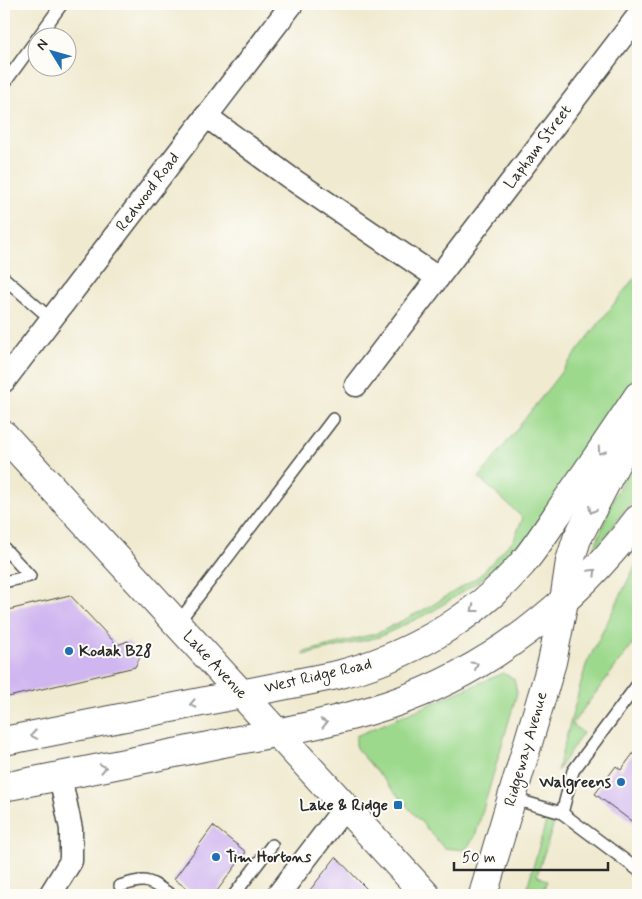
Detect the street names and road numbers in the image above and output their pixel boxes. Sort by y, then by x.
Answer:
street label: Lapham Street [499,101,577,193]
street label: Redwood Road [111,148,185,236]
street label: Lake Avenue [178,626,252,704]
street label: West Ridge Road [262,653,374,700]
street label: Ridgeway Avenue [500,689,553,809]

